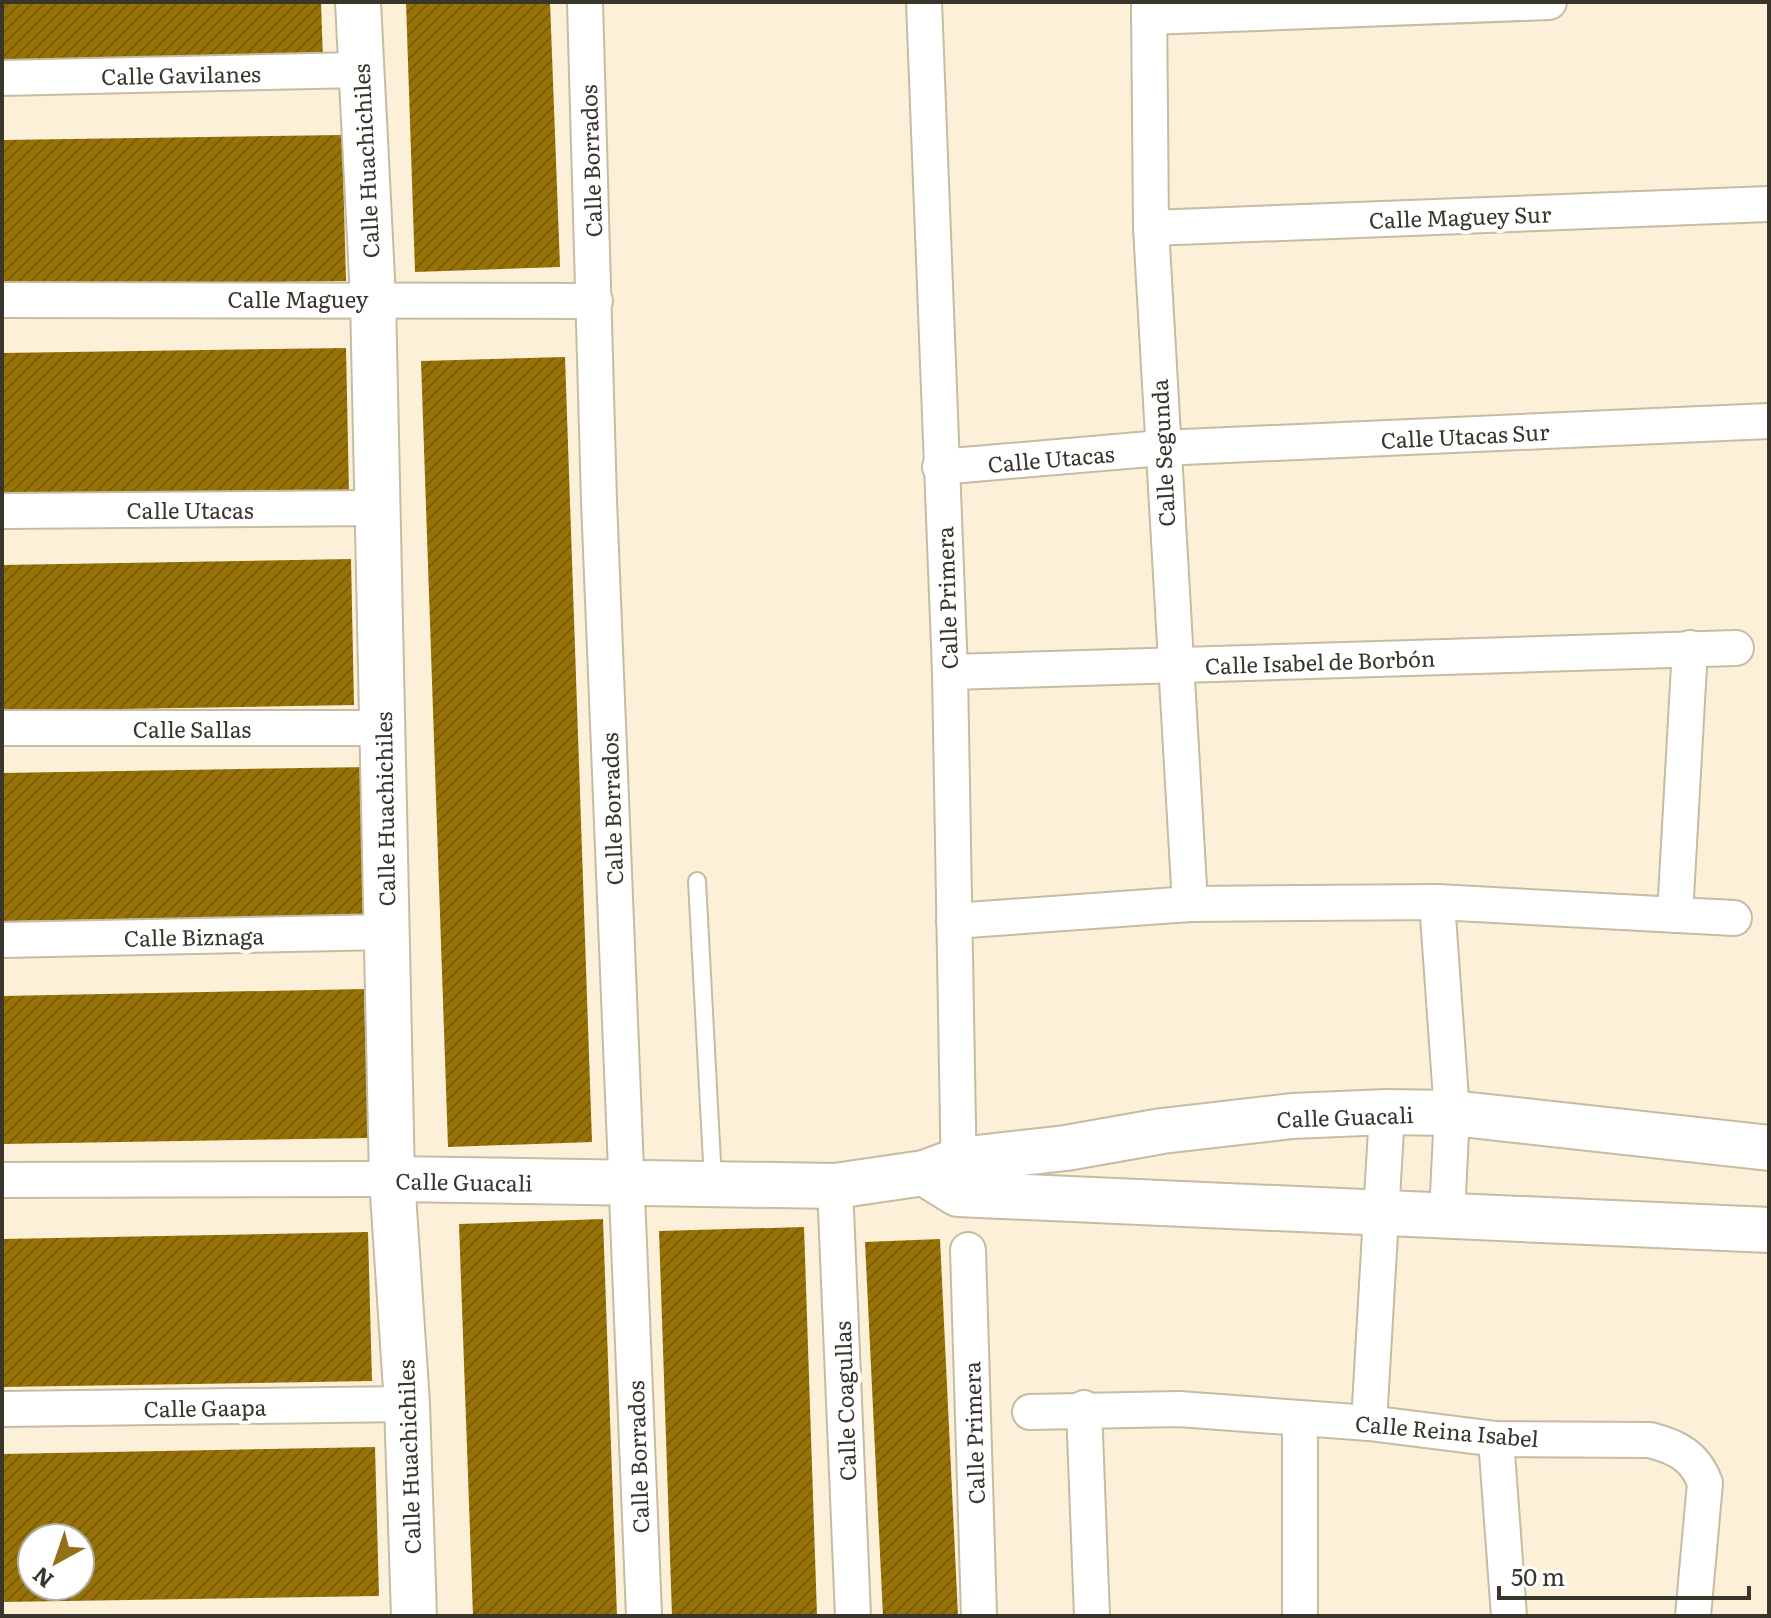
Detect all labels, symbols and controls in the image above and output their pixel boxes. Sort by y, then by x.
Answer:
street label: Calle Gavilanes [101,56,261,92]
street label: Calle Huachichiles [343,63,387,259]
street label: Calle Borrados [571,84,609,238]
street label: Calle Maguey Sur [1368,196,1552,236]
street label: Calle Maguey [228,282,369,315]
street label: Calle Segunda [1142,378,1182,528]
street label: Calle Utacas Sur [1380,414,1551,456]
street label: Calle Utacas [986,436,1116,480]
street label: Calle Utacas [126,493,254,526]
street label: Calle Primera [927,526,965,670]
street label: Calle Isabel de Borbón [1204,640,1436,682]
street label: Calle Huachichiles [366,711,402,907]
street label: Calle Sallas [133,712,251,745]
street label: Calle Borrados [592,732,630,886]
street label: Calle Biznaga [124,918,265,954]
street label: Calle Guacali [1276,1097,1414,1135]
street label: Calle Guacali [395,1163,533,1199]
street label: Calle Coagullas [825,1320,863,1482]
street label: Calle Huachichiles [388,1359,428,1555]
street label: Calle Primera [954,1361,992,1505]
street label: Calle Borrados [618,1380,656,1534]
street label: Calle Gaapa [143,1389,267,1425]
street label: Calle Reina Isabel [1354,1406,1540,1454]
north arrow [16,1522,96,1602]
scale bar [1499,1550,1749,1600]
text: 50 m [1511,1558,1565,1593]
text: N [25,1560,60,1597]

